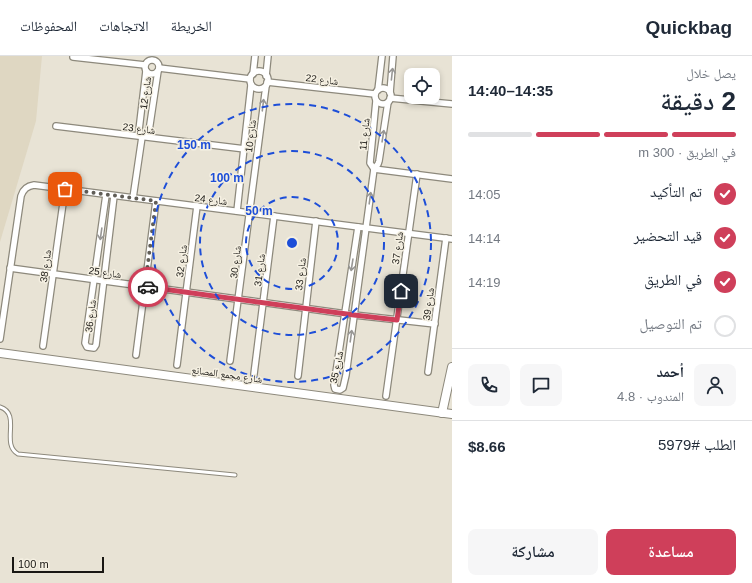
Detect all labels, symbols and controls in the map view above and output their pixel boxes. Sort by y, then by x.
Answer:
text: Quickbag [645,17,732,38]
text: المحفوظات [20,18,77,34]
text: الاتجاهات [99,18,149,34]
text: الخريطة [171,18,212,34]
text: يصل خلال [686,66,736,81]
one-way arrow [388,68,395,81]
map controls [404,68,440,104]
button: locate [404,68,440,104]
street label: شارع 22 [305,72,339,88]
street label: شارع 12 [138,76,154,110]
text: 14:35–14:40 [468,82,553,99]
text: 2 دقيقة [660,86,736,116]
one-way arrow [259,99,267,112]
street label: شارع 11 [357,117,373,151]
street label: شارع 10 [243,119,259,153]
street label: شارع 23 [122,121,156,137]
one-way arrow [379,130,387,143]
text: 150 m [177,138,211,152]
text: في الطريق · 300 m [638,145,736,160]
text: 100 m [210,171,244,185]
pin [48,172,82,206]
icon: bag [54,178,76,200]
text: تم التأكيد [650,183,702,200]
icon: check [714,183,736,205]
text: 14:05 [468,187,501,202]
street label: شارع 24 [194,192,228,208]
one-way arrow [366,192,374,205]
text: 50 m [245,204,273,218]
one-way arrow [97,227,105,240]
text: قيد التحضير [634,227,702,244]
icon: check [714,227,736,249]
street label: شارع 37 [390,231,406,265]
text: 14:14 [468,231,501,246]
centre of rings [285,236,299,250]
street label: شارع 32 [174,244,190,278]
street label: شارع 30 [228,245,244,279]
street label: شارع 38 [38,249,54,283]
street label: شارع 31 [252,253,268,287]
street label: شارع 33 [293,257,309,291]
one-way arrow [348,258,356,271]
street label: شارع 25 [88,265,122,281]
courier [128,267,168,307]
text: في الطريق [644,271,702,288]
icon: check [714,271,736,293]
pin [384,274,418,308]
text: 14:19 [468,275,501,290]
icon: car [137,276,159,298]
icon: home [390,280,412,302]
street label: شارع 39 [421,287,437,321]
street label: شارع 36 [83,299,99,333]
text: تم التوصيل [640,315,702,332]
one-way arrow [347,330,355,343]
street label: شارع 35 [328,349,346,385]
text: أحمد [657,363,684,380]
street label: شارع مجمع المصانع [191,364,263,386]
button: phone [468,364,510,406]
button: chat [520,364,562,406]
button: person [694,364,736,406]
text: المندوب · 4.8 [617,389,684,404]
text: الطلب #5979 [658,436,736,453]
text: $8.66 [468,438,506,455]
button: مشاركة [468,529,598,575]
button: مساعدة [606,529,736,575]
scale bar [12,555,104,574]
text: 100 m [18,558,49,570]

